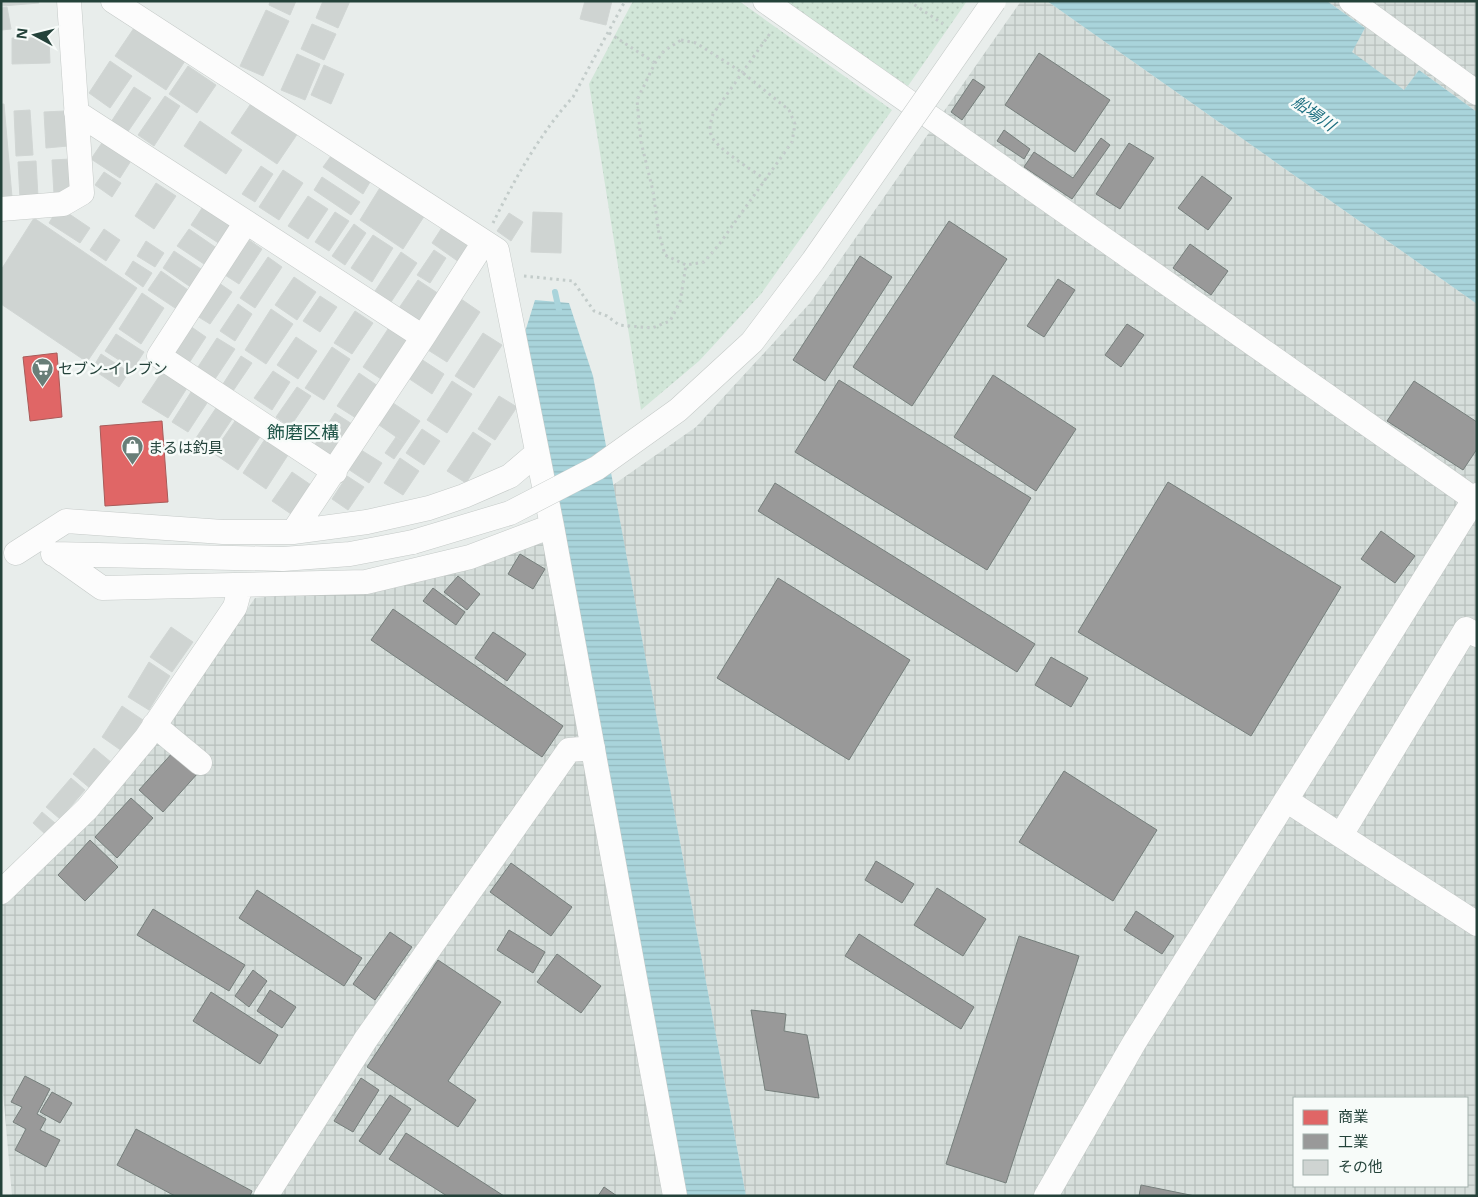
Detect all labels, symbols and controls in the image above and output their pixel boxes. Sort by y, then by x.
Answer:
north arrow [10,10,60,60]
text: N [11,27,32,40]
water label: 船場川 [1288,90,1342,137]
supermarket icon: セブン-イレブン [30,356,54,387]
place label: セブン-イレブン [58,358,168,378]
district label: 飾磨区構 [267,420,339,444]
shop icon: まるは釣具 [120,435,144,466]
place label: まるは釣具 [148,437,223,457]
legend [1293,1097,1468,1187]
text: 商業 [1338,1106,1368,1126]
text: 工業 [1338,1131,1368,1151]
text: その他 [1338,1156,1383,1176]

